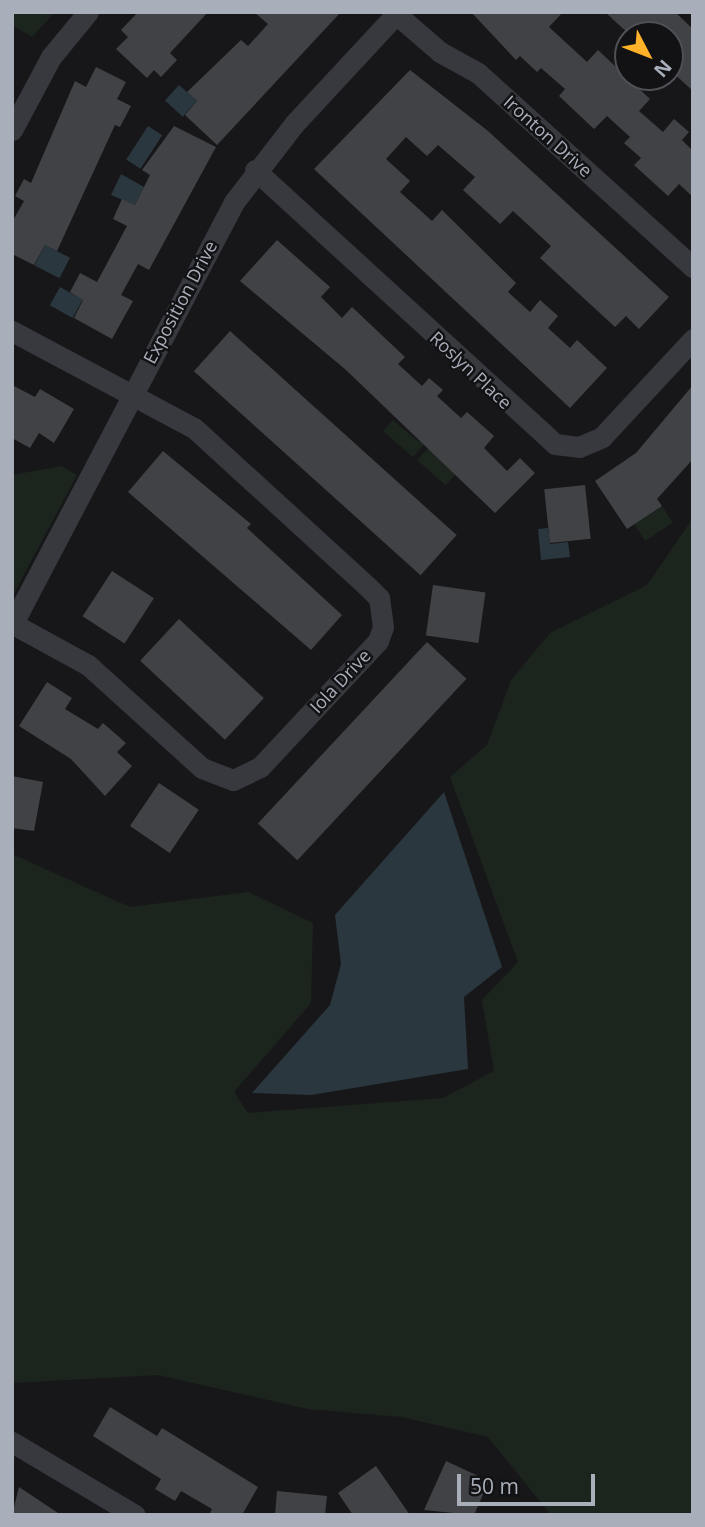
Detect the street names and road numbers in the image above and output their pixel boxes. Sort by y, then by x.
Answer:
street label: Ironton Drive [499,91,597,181]
street label: Exposition Drive [139,237,221,367]
street label: Roslyn Place [426,327,516,413]
street label: Iola Drive [305,645,375,717]

